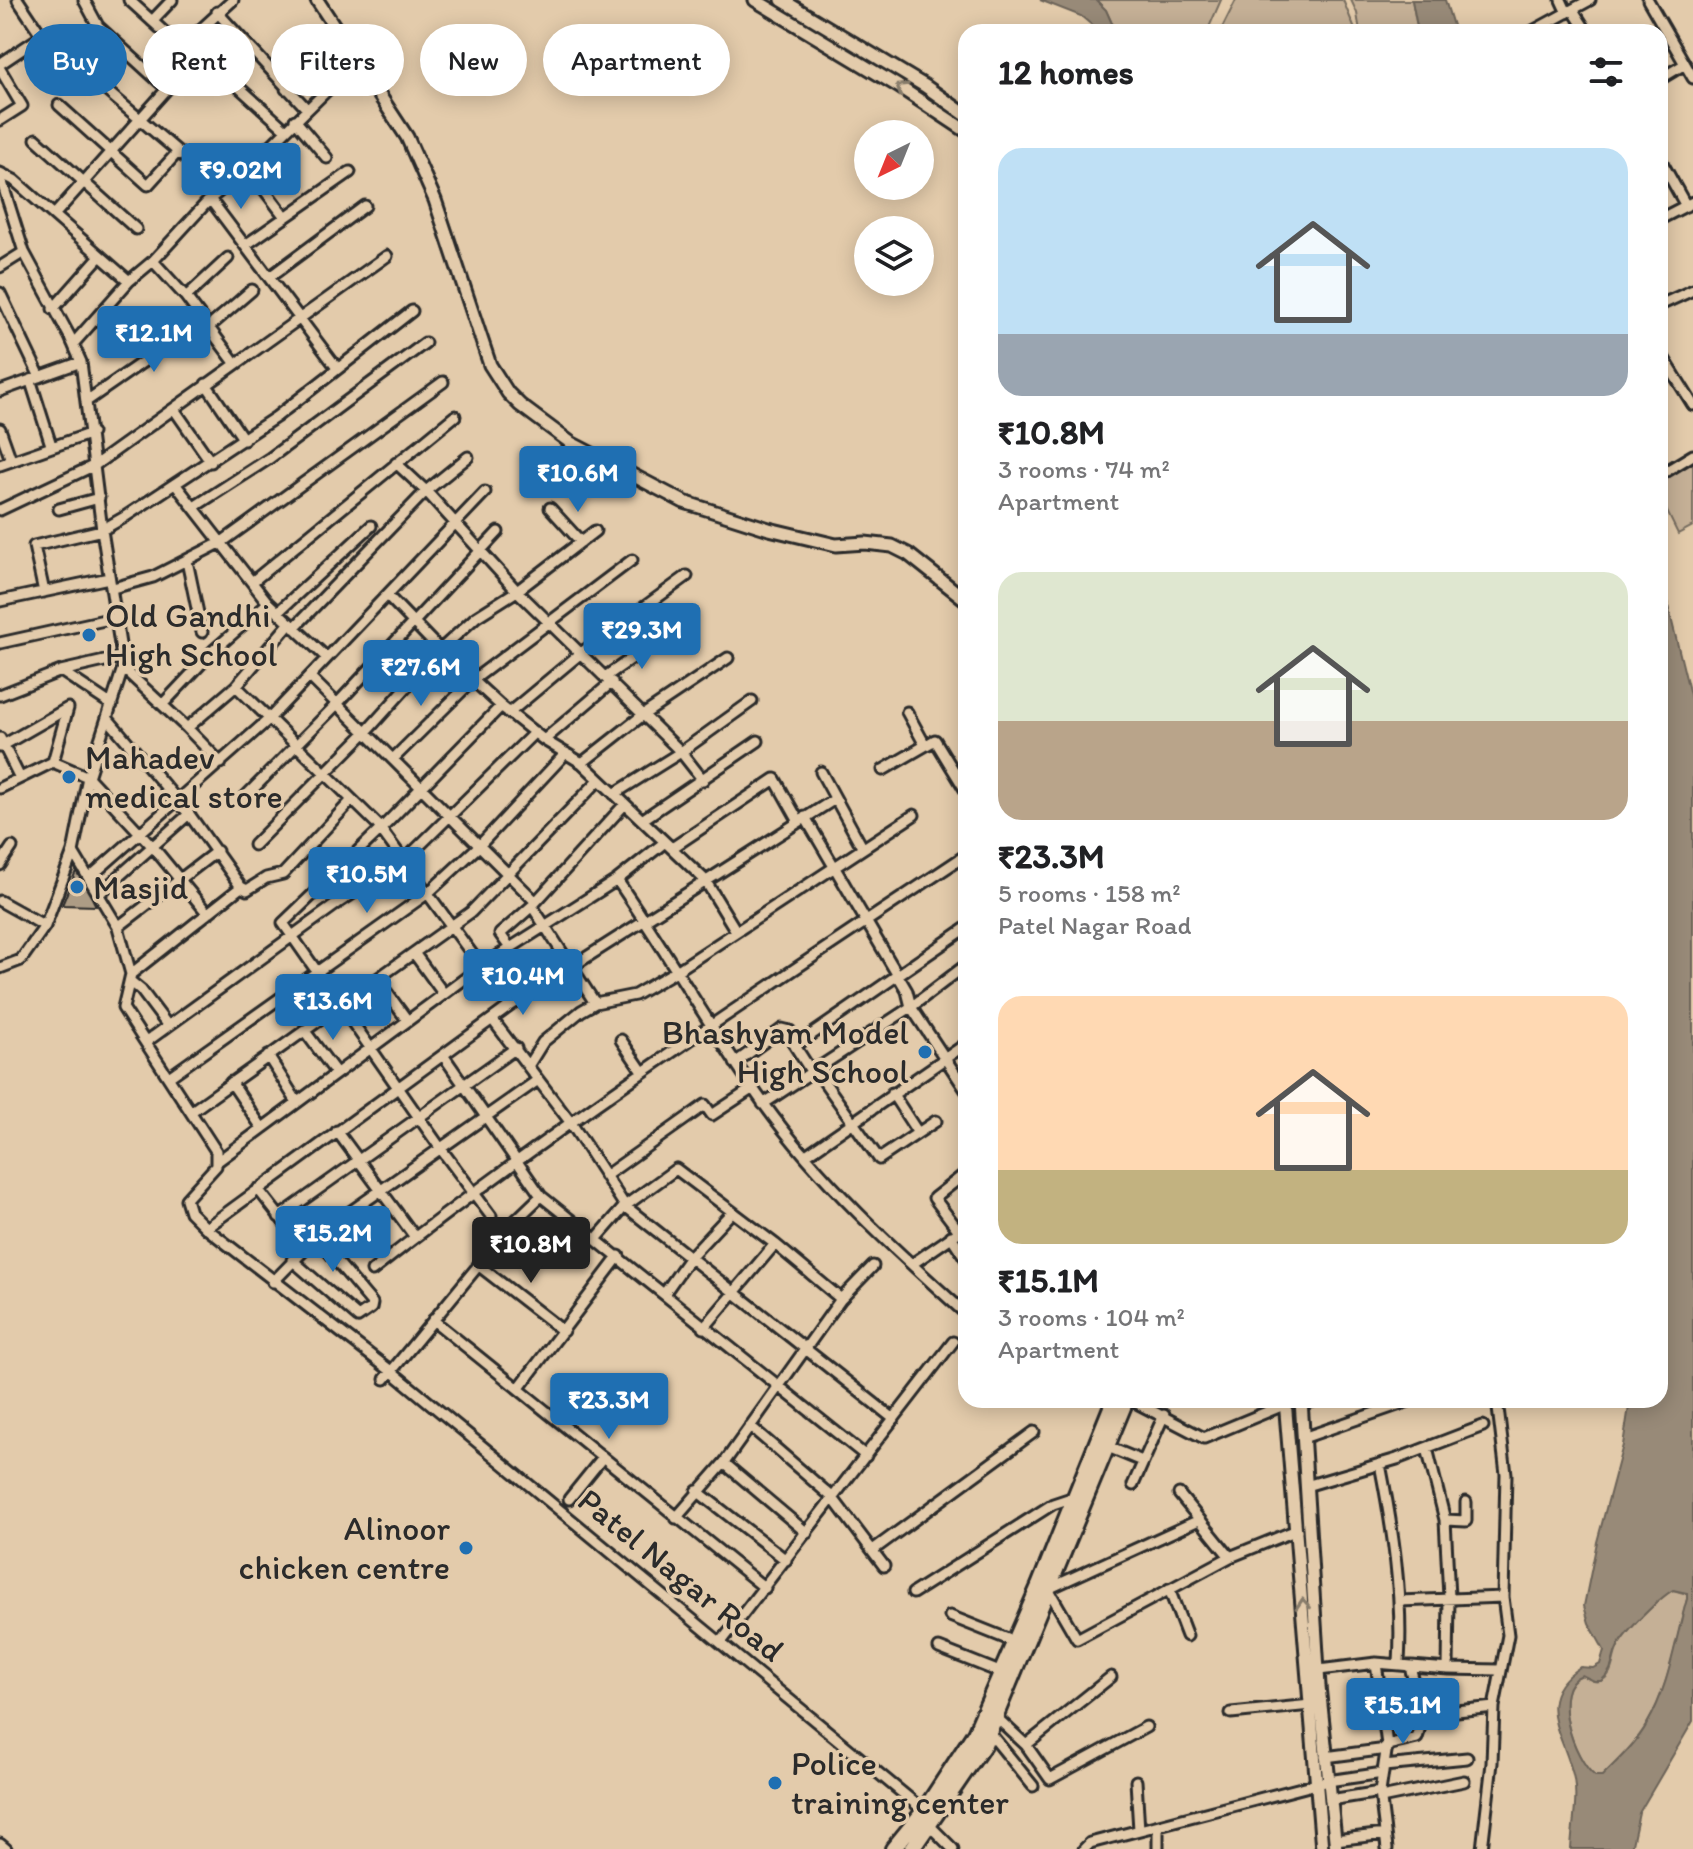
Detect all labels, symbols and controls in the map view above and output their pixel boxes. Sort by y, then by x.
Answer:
chip: Buy [24,24,127,96]
chip: Rent [143,24,255,96]
chip: Filters [271,24,404,96]
chip: New [420,24,527,96]
chip: Apartment [543,24,730,96]
icon: filters [1584,50,1628,94]
text: 12 homes [998,52,1134,93]
one-way arrow [895,82,910,97]
north arrow [854,120,934,200]
map controls [854,120,934,296]
pin: ₹9.02M [176,143,306,211]
text: ₹9.02M [200,153,282,185]
icon: home [1241,200,1385,344]
button: layers [854,216,934,296]
pin: ₹12.1M [89,306,219,374]
text: ₹12.1M [115,316,193,348]
text: ₹10.8M [998,412,1105,453]
pin: ₹10.6M [513,446,643,514]
text: 3 rooms · 74 m² [998,453,1170,485]
text: ₹10.6M [537,456,619,488]
text: Apartment [998,485,1119,517]
place label: Old Gandhi High School [105,595,278,675]
pin: ₹29.3M [577,603,707,671]
text: ₹29.3M [602,613,682,645]
icon: home [1241,624,1385,768]
marker: Old Gandhi High School [80,626,98,644]
pin: ₹27.6M [356,640,486,708]
text: ₹27.6M [381,650,461,682]
place label: Mahadev medical store [85,737,283,817]
marker: Mahadev medical store [60,768,78,786]
text: ₹23.3M [998,836,1105,877]
pin: ₹10.5M [302,847,432,915]
text: ₹10.5M [326,857,408,889]
place label: Masjid [93,867,189,908]
text: 5 rooms · 158 m² [998,877,1181,909]
marker: Masjid [68,878,86,896]
text: Patel Nagar Road [998,909,1192,941]
pin: ₹10.4M [458,949,588,1017]
text: ₹10.4M [481,959,565,991]
pin: ₹13.6M [268,974,398,1042]
text: ₹13.6M [293,984,373,1016]
place label: Bhashyam Model High School [662,1012,909,1092]
marker: Bhashyam Model High School [916,1043,934,1061]
icon: home [1241,1048,1385,1192]
pin: ₹15.2M [268,1206,398,1274]
text: ₹15.2M [294,1216,372,1248]
pin: ₹10.8M [466,1217,596,1285]
text: ₹10.8M [490,1227,572,1259]
text: ₹15.1M [998,1260,1099,1301]
text: 3 rooms · 104 m² [998,1301,1185,1333]
text: Apartment [998,1333,1119,1365]
pin: ₹23.3M [544,1373,674,1441]
text: ₹23.3M [568,1383,650,1415]
street label: Patel Nagar Road [570,1479,792,1671]
place label: Alinoor chicken centre [239,1508,451,1588]
marker: Alinoor chicken centre [457,1539,475,1557]
one-way arrow [1295,1597,1312,1610]
pin: ₹15.1M [1338,1678,1468,1746]
text: ₹15.1M [1364,1688,1442,1720]
place label: Police training center [791,1743,1009,1823]
marker: Police training center [766,1774,784,1792]

